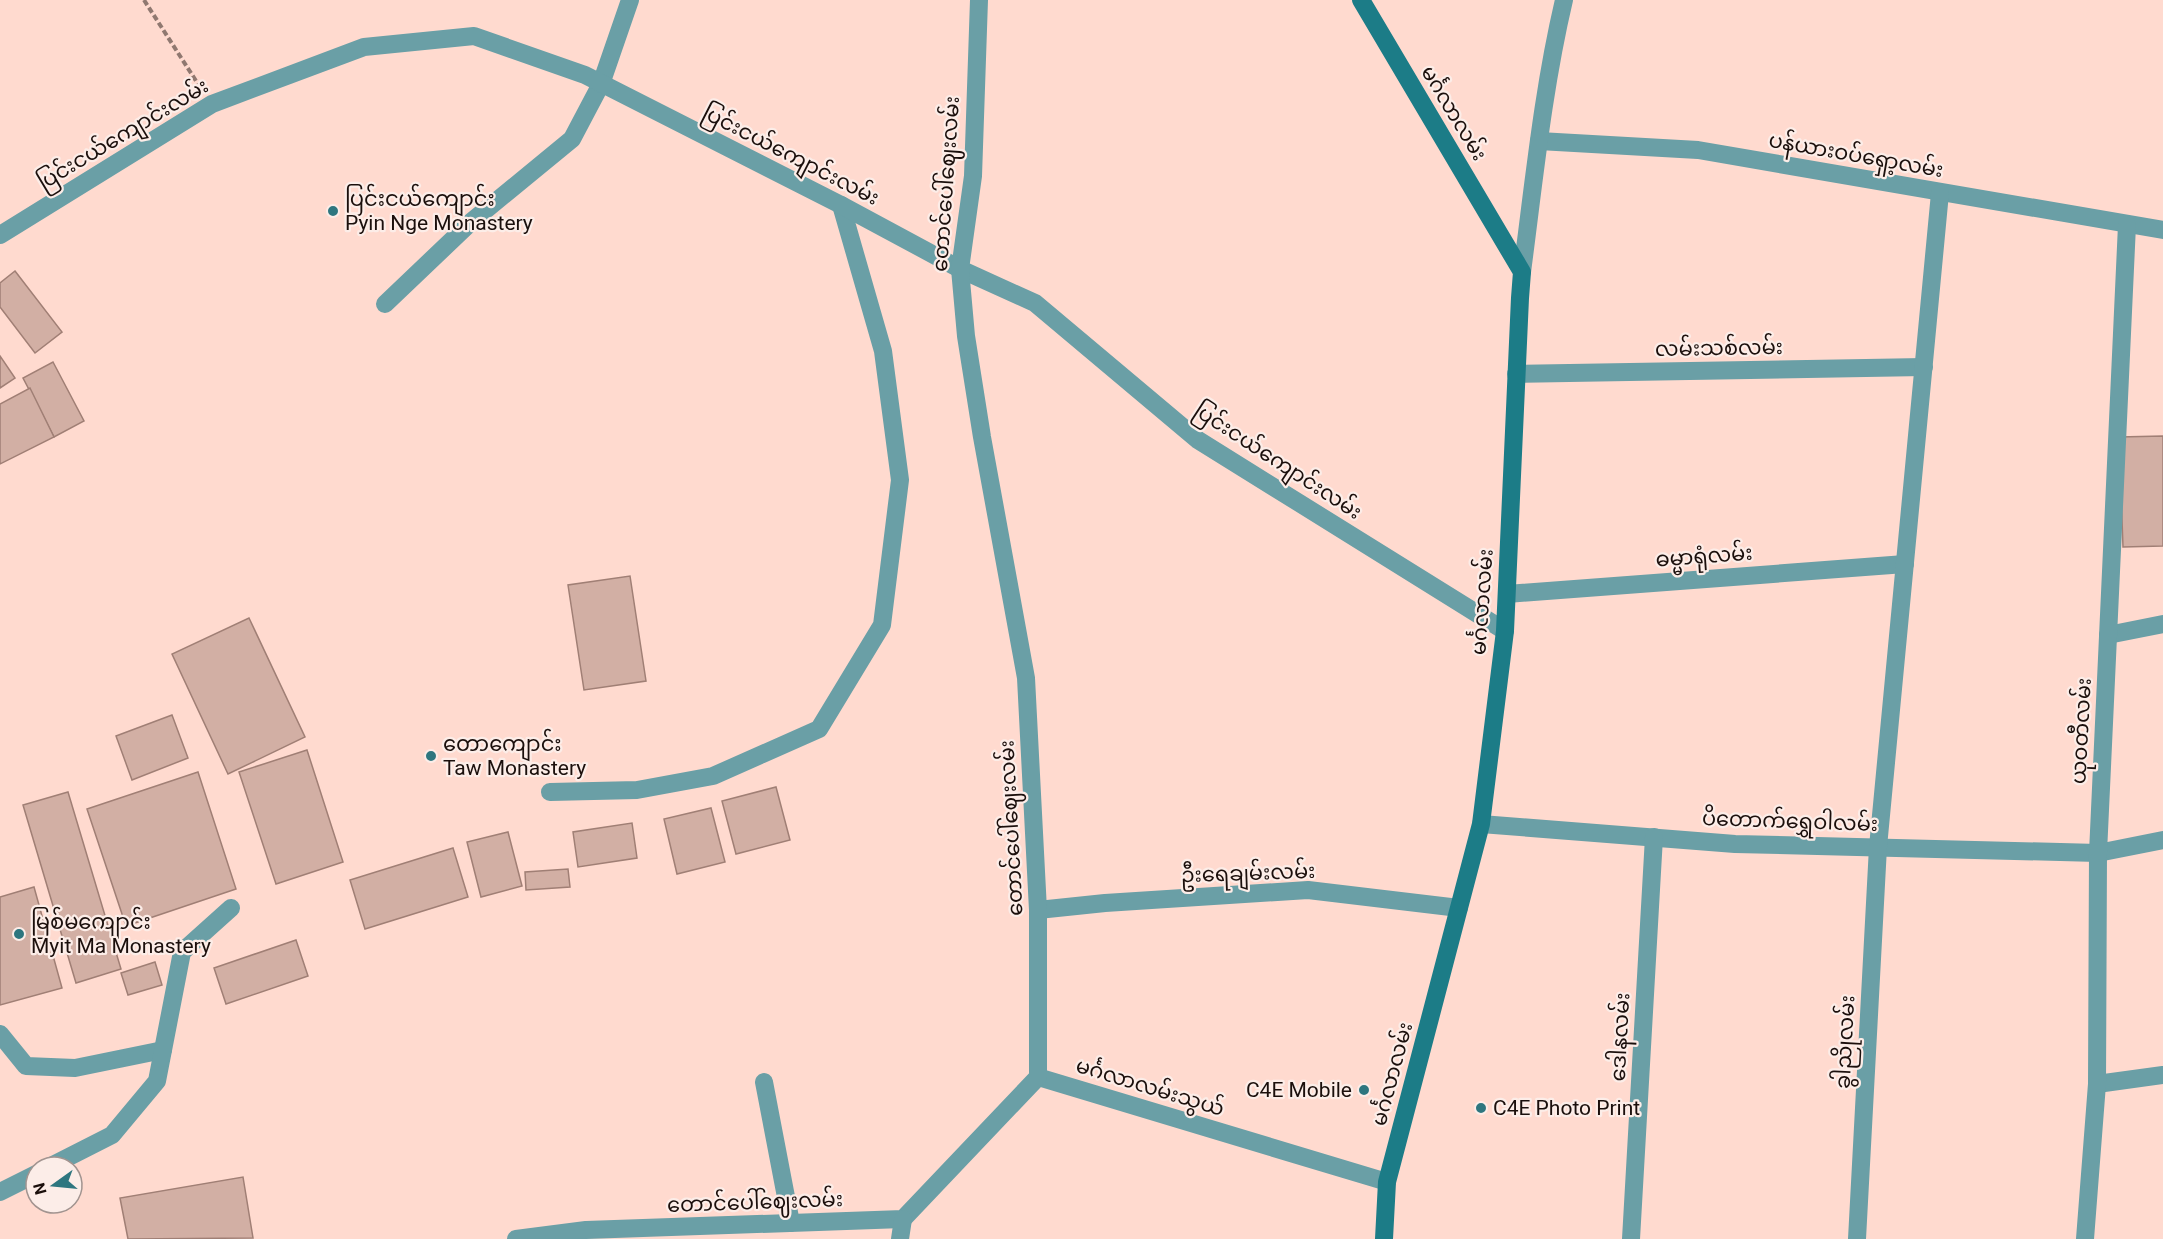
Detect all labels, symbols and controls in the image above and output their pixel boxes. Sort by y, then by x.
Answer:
street label: မင်္ဂလာလမ်း [1416,59,1495,165]
street label: ပြင်းငယ်ကျောင်းလမ်း [31,70,216,200]
street label: တောင်ပေါ်ဈေးလမ်း [924,95,969,273]
street label: ပြင်းငယ်ကျောင်းလမ်း [696,97,885,215]
street label: ပန်ယားဝပ်ရှော့လမ်း [1766,124,1946,187]
place label: ပြင်းငယ်ကျောင်း Pyin Nge Monastery [345,183,533,235]
marker: ပြင်းငယ်ကျောင်း Pyin Nge Monastery [326,204,340,218]
street label: လမ်းသစ်လမ်း [1655,331,1783,361]
street label: ပြင်းငယ်ကျောင်းလမ်း [1187,395,1368,529]
street label: ဓမ္မာရုံလမ်း [1654,537,1754,577]
street label: မင်္ဂလာလမ်း [1462,548,1498,656]
street label: ယုဝတီလမ်း [2062,677,2101,785]
place label: တောကျောင်း Taw Monastery [443,728,586,780]
street label: တောင်ပေါ်ဈေးလမ်း [990,739,1033,917]
marker: တောကျောင်း Taw Monastery [424,749,438,763]
street label: ပိတောက်ရွှေဝါလမ်း [1701,802,1879,841]
street label: ဦးရေချမ်းလမ်း [1180,855,1316,893]
place label: မြစ်မကျောင်း Myit Ma Monastery [31,906,211,958]
marker: မြစ်မကျောင်း Myit Ma Monastery [12,927,26,941]
street label: ဒေါနလမ်း [1602,992,1639,1082]
street label: ခွါညိုလမ်း [1827,994,1864,1090]
street label: မင်္ဂလာလမ်း [1363,1018,1417,1129]
street label: မင်္ဂလာလမ်းသွယ် [1072,1049,1228,1125]
place label: C4E Mobile [1246,1078,1352,1102]
marker: C4E Mobile [1357,1083,1371,1097]
place label: C4E Photo Print [1493,1096,1640,1120]
marker: C4E Photo Print [1474,1101,1488,1115]
north arrow [24,1155,84,1215]
text: N [29,1181,51,1197]
street label: တောင်ပေါ်ဈေးလမ်း [666,1183,844,1222]

